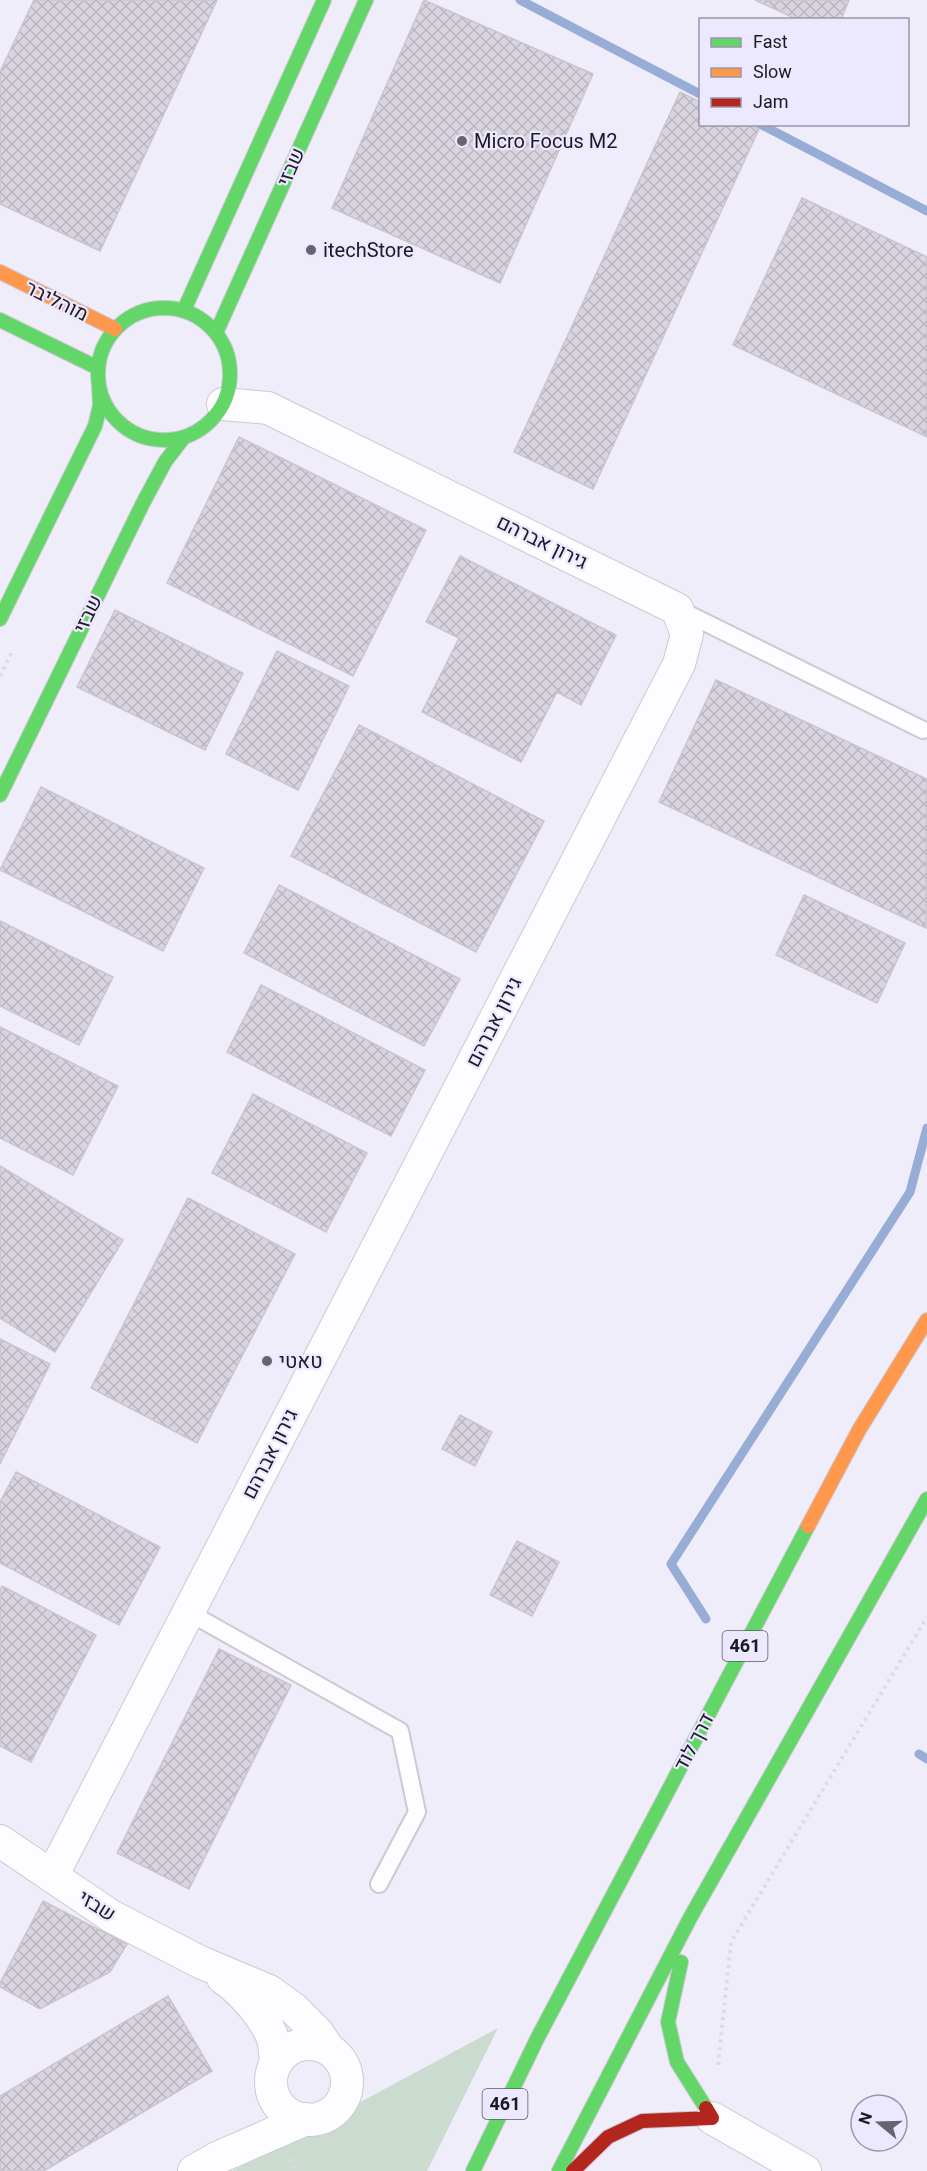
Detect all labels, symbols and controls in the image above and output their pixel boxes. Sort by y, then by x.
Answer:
legend [699,18,909,126]
text: Fast [753,29,788,56]
text: Slow [753,59,792,86]
text: Jam [753,89,789,116]
place label: Micro Focus M2 [474,127,618,156]
marker: Micro Focus M2 [455,134,469,148]
street label: שבזי [270,143,312,191]
place label: itechStore [323,236,414,265]
marker: itechStore [304,243,318,257]
street label: מוהליבר [21,273,93,329]
street label: גירון אברהם [492,508,592,576]
street label: שבזי [66,590,110,638]
street label: גירון אברהם [459,972,529,1072]
place label: טאטי [279,1347,323,1376]
marker: טאטי [260,1354,274,1368]
street label: גירון אברהם [235,1404,305,1504]
road number: 461 [722,1631,768,1661]
street label: דרך לוד [667,1708,721,1776]
street label: שבזי [73,1883,121,1929]
road number: 461 [482,2089,528,2119]
north arrow [849,2093,909,2153]
text: N [853,2109,879,2128]

